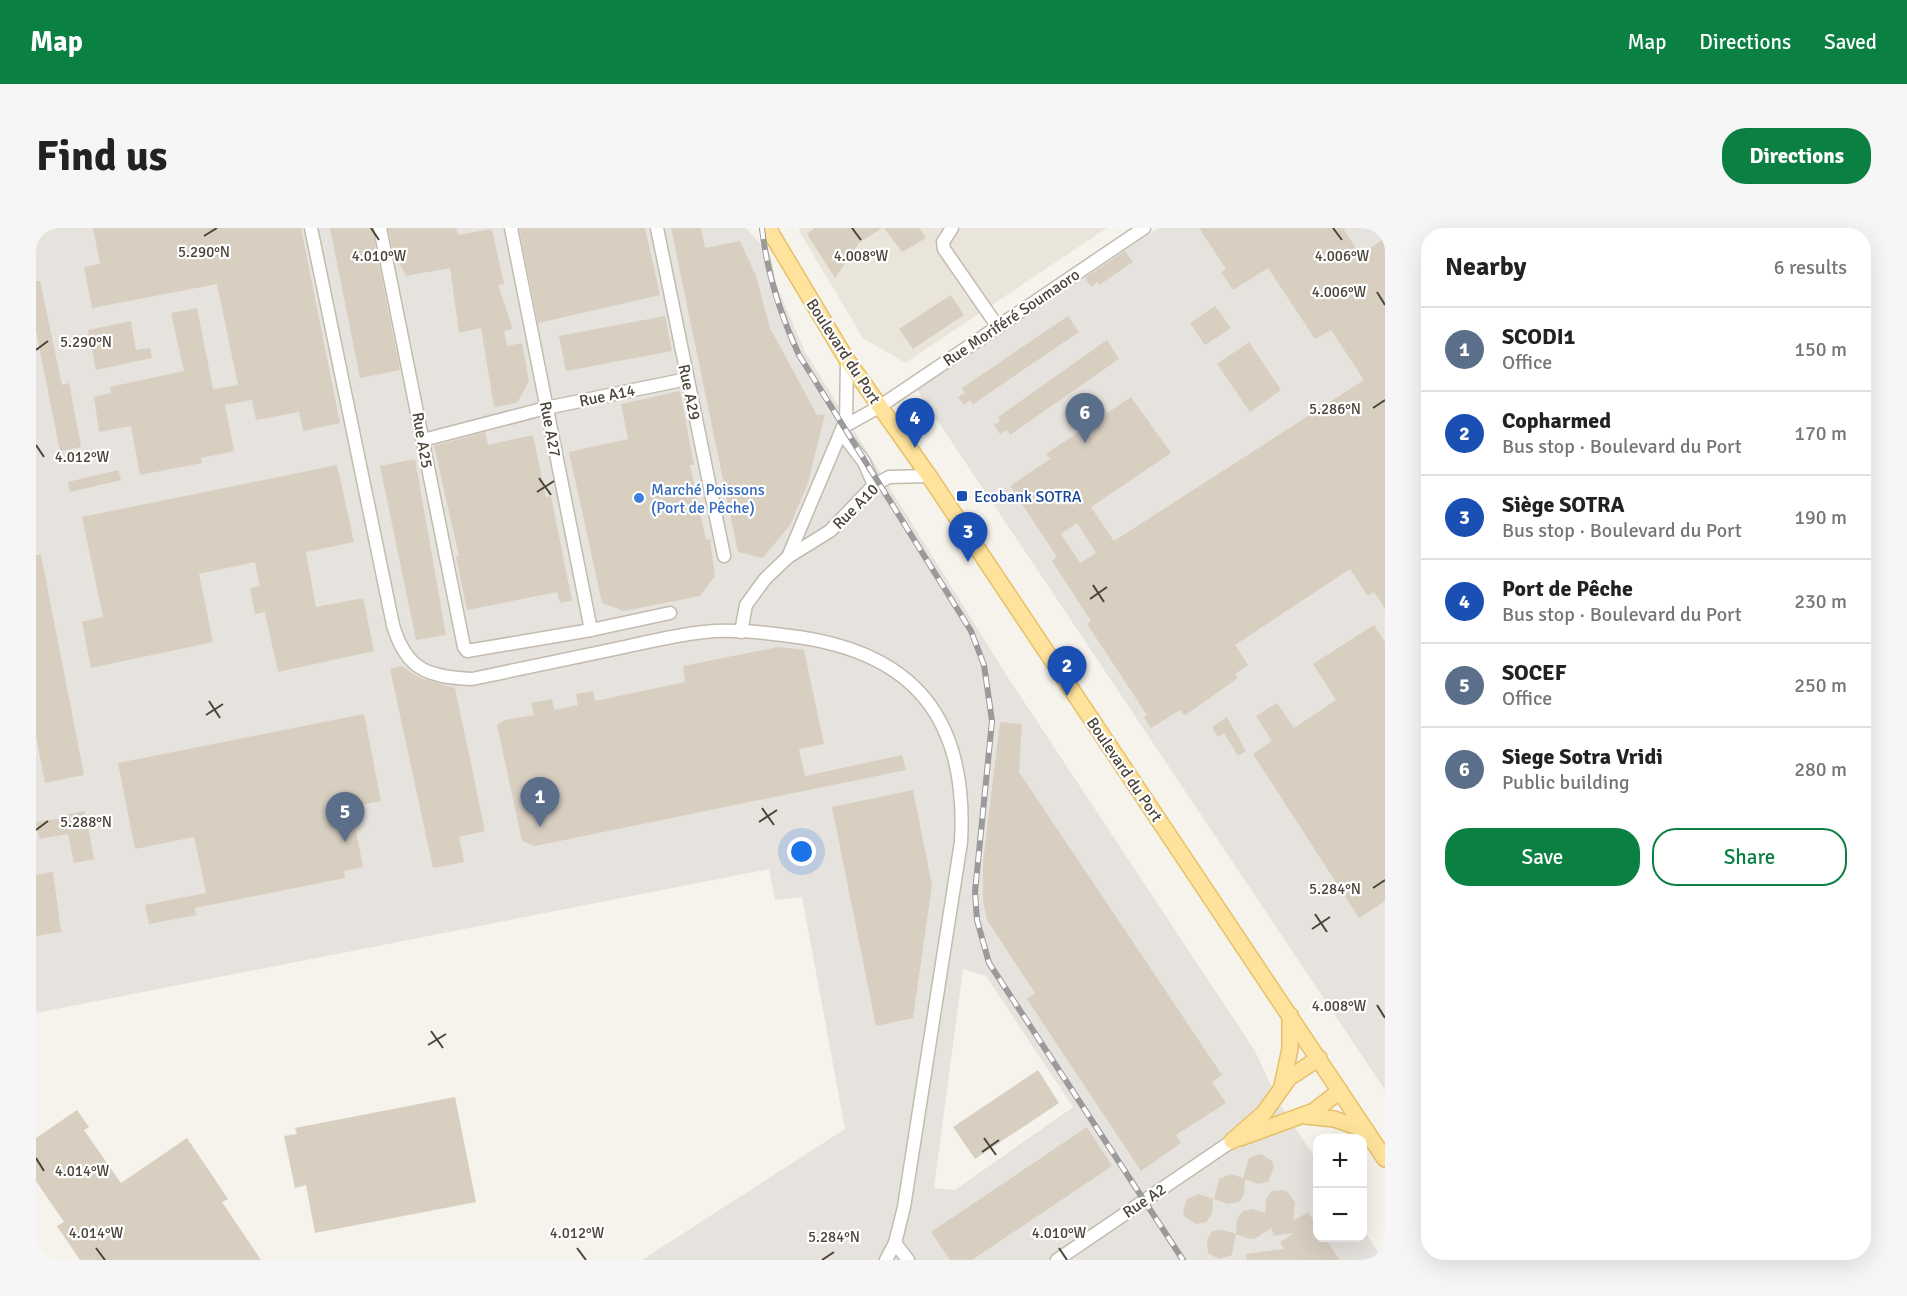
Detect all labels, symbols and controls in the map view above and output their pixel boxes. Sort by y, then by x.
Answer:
text: Map [30,25,83,59]
text: Map [1628,29,1666,55]
text: Directions [1699,29,1791,55]
text: Saved [1824,29,1877,55]
button: Directions [1722,128,1871,184]
text: Find us [36,131,167,182]
text: 5.290°N [178,243,230,261]
text: 4.010°W [352,247,407,265]
text: 4.008°W [834,247,889,265]
text: 4.006°W [1315,247,1370,265]
text: Nearby [1445,251,1526,283]
text: 6 results [1774,255,1847,280]
street label: Rue Moriféré Soumaoro [939,265,1084,371]
text: 4.006°W [1312,283,1367,301]
street label: Boulevard du Port [802,295,885,408]
text: SCODI1 [1502,323,1576,350]
text: 5.290°N [60,333,112,351]
text: 1 [1459,337,1470,362]
text: 150 m [1794,337,1847,362]
text: Office [1502,350,1552,375]
street label: Rue A29 [673,362,705,422]
street label: Rue A14 [577,380,637,412]
pin: 6 [1066,394,1104,443]
pin: 4 [896,398,934,448]
street label: Rue A27 [535,400,565,459]
text: 5.286°N [1309,400,1361,418]
text: Copharmed [1502,407,1611,434]
street label: Rue A25 [407,411,437,470]
text: 2 [1459,421,1470,446]
text: 170 m [1794,421,1847,446]
text: Bus stop · Boulevard du Port [1502,434,1742,459]
text: 4.012°W [55,448,110,466]
place label: Marché Poissons (Port de Pêche) [651,480,765,518]
street label: Rue A10 [829,480,883,534]
place label: Ecobank SOTRA [974,487,1082,507]
marker: Ecobank SOTRA [955,489,969,503]
marker: Marché Poissons (Port de Pêche) [632,491,646,505]
text: Siège SOTRA [1502,491,1624,518]
text: 3 [1459,505,1470,530]
text: 190 m [1794,505,1847,530]
pin: 3 [948,512,988,562]
text: Bus stop · Boulevard du Port [1502,518,1742,543]
text: Port de Pêche [1502,575,1633,602]
text: 4 [1459,589,1470,614]
text: 230 m [1794,589,1847,614]
text: Bus stop · Boulevard du Port [1502,602,1742,627]
pin: 2 [1048,646,1086,696]
text: SOCEF [1502,659,1567,686]
text: 5 [1459,673,1470,698]
text: 250 m [1794,673,1847,698]
text: Office [1502,686,1552,711]
street label: Boulevard du Port [1082,713,1167,826]
text: Siege Sotra Vridi [1502,743,1663,770]
text: 6 [1459,757,1470,782]
text: 280 m [1794,757,1847,782]
text: Public building [1502,770,1630,795]
pin: 1 [520,778,560,827]
pin: 5 [326,792,364,842]
text: 5.288°N [60,813,112,831]
button: Save [1445,828,1640,886]
button: Share [1652,828,1847,886]
your location [787,837,816,866]
text: 5.284°N [1309,880,1361,898]
text: 4.008°W [1312,997,1367,1015]
map controls [1313,1134,1367,1242]
button: + [1313,1134,1367,1188]
text: 4.014°W [55,1162,110,1180]
street label: Rue A2 [1119,1179,1170,1223]
button: − [1313,1188,1367,1242]
text: 4.014°W [69,1224,124,1242]
text: 4.012°W [550,1224,605,1242]
text: 4.010°W [1032,1224,1087,1242]
text: 5.284°N [808,1228,860,1246]

